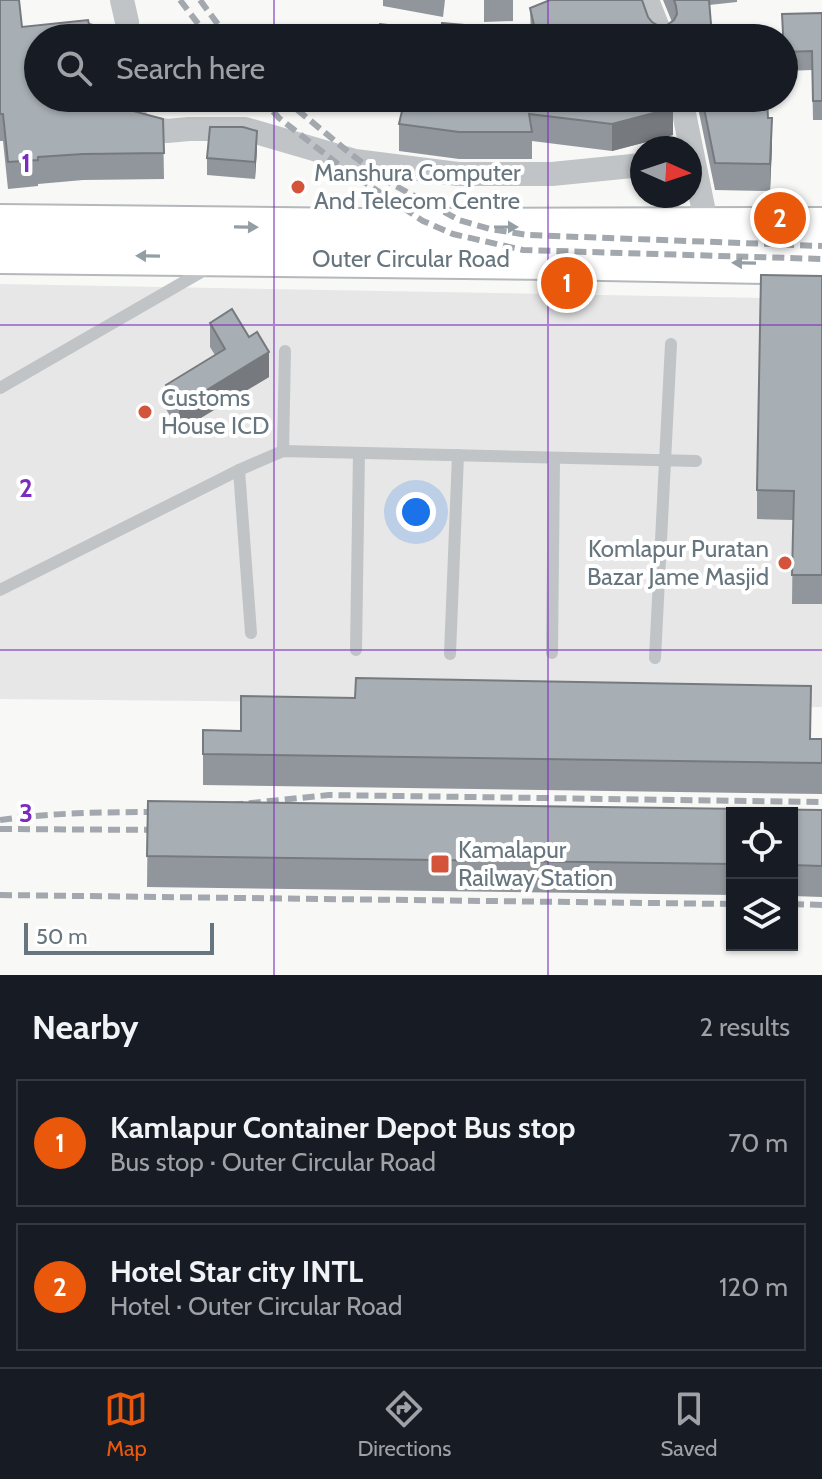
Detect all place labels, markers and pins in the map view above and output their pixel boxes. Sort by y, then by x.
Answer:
place label: Manshura Computer And Telecom Centre [314,158,521,215]
marker: Manshura Computer And Telecom Centre [289,178,307,196]
pin: 2 [754,188,806,248]
pin: 1 [541,253,593,313]
place label: Customs House ICD [161,383,269,440]
marker: Customs House ICD [136,403,154,421]
place label: Komlapur Puratan Bazar Jame Masjid [587,534,769,591]
marker: Komlapur Puratan Bazar Jame Masjid [776,554,794,572]
place label: Kamalapur Railway Station [458,835,613,892]
marker: Kamalapur Railway Station [429,853,451,875]

